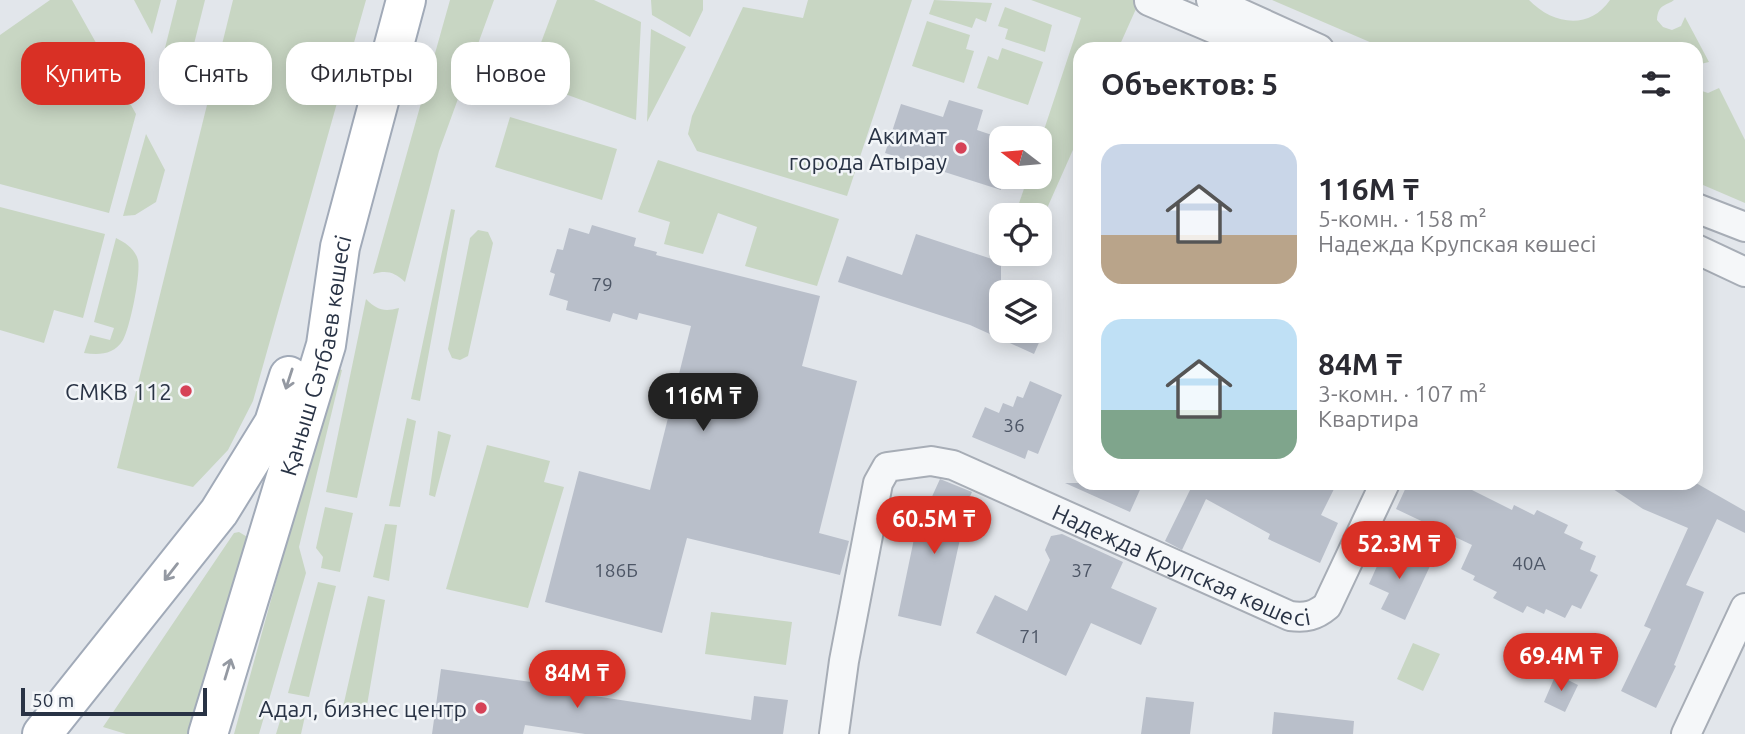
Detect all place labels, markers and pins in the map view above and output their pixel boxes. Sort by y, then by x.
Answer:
place label: Акимат города Атырау [789,123,947,174]
marker: Акимат города Атырау [953,140,969,156]
pin: 116M ₸ [646,374,760,433]
place label: СМКВ 112 [65,379,172,404]
marker: СМКВ 112 [178,383,194,399]
pin: 60.5M ₸ [869,496,999,556]
pin: 52.3M ₸ [1334,522,1464,581]
pin: 69.4M ₸ [1496,634,1626,693]
pin: 84M ₸ [528,650,626,710]
place label: Адал, бизнес центр [258,696,467,721]
marker: Адал, бизнес центр [473,700,489,716]

